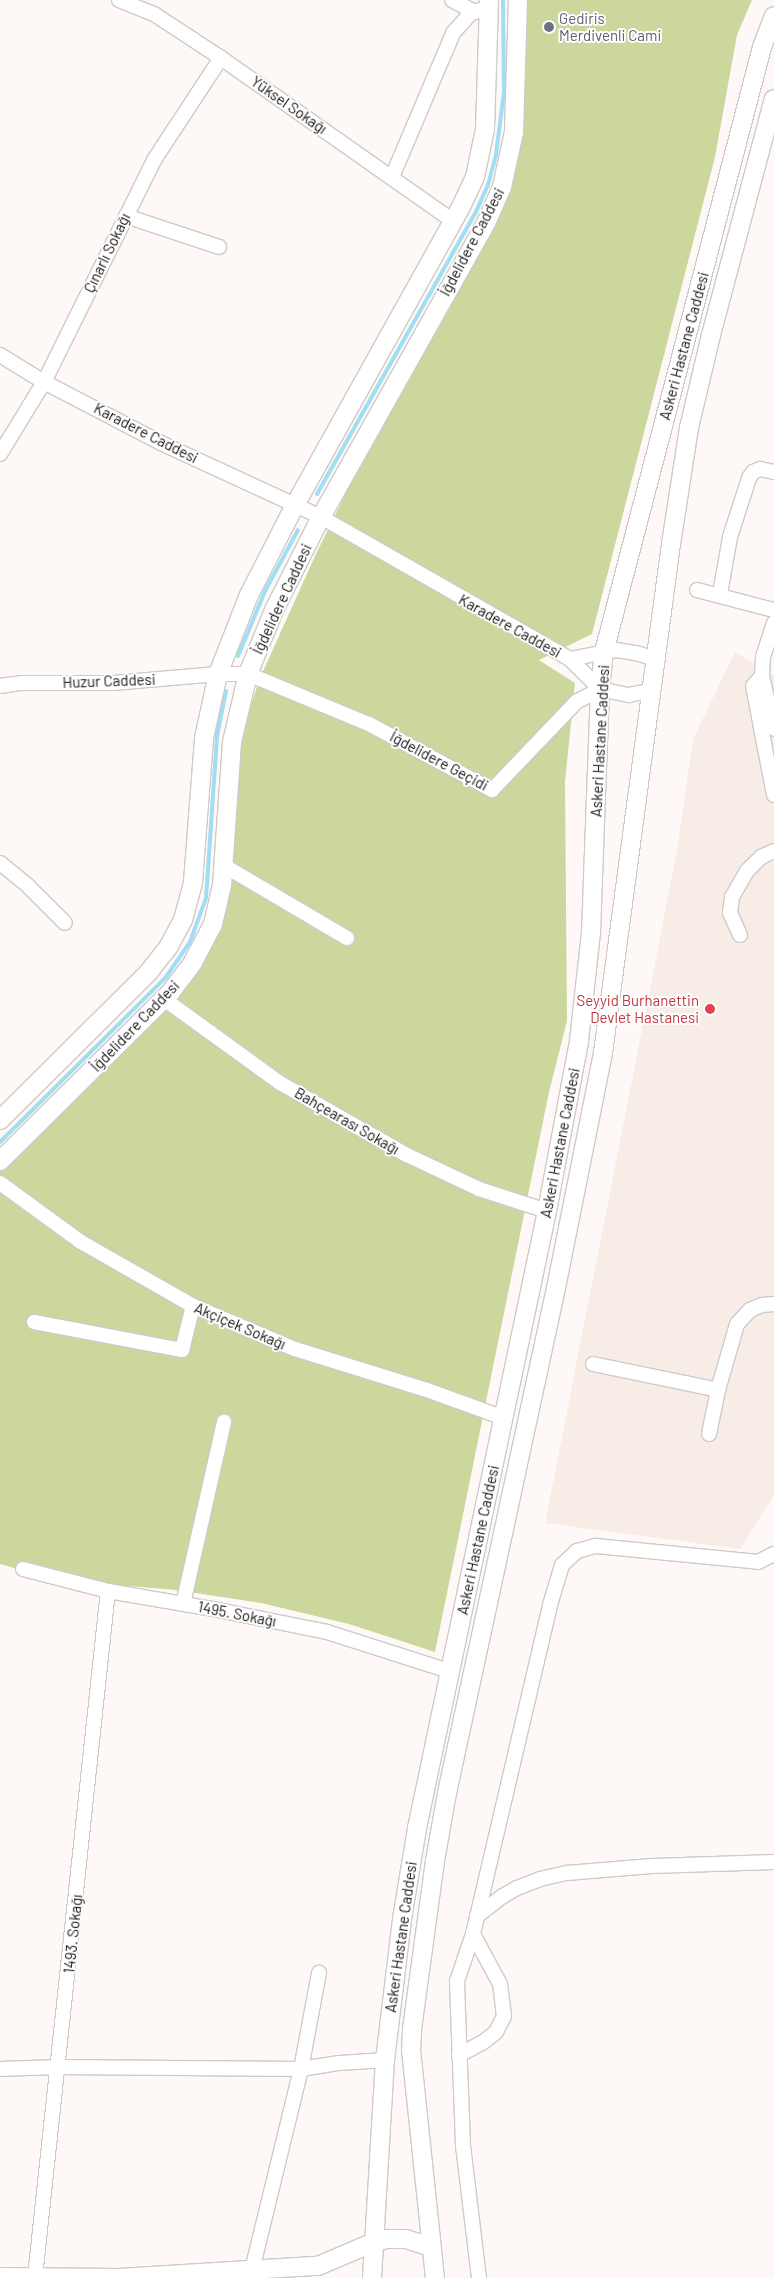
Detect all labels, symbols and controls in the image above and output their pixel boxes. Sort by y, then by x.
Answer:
place label: Gediris Merdivenli Cami [559,9,661,44]
marker: Gediris Merdivenli Cami [543,21,555,33]
street label: Yüksel Sokağı [248,72,330,138]
street label: İğdelidere Caddesi [436,185,508,299]
street label: Çınarlı Sokağı [80,210,134,296]
street label: Askeri Hastane Caddesi [656,270,712,422]
street label: Karadere Caddesi [91,399,201,467]
street label: İğdelidere Caddesi [249,541,315,657]
street label: Karadere Caddesi [456,590,564,662]
street label: Askeri Hastane Caddesi [587,664,613,818]
street label: Huzur Caddesi [62,670,156,692]
street label: İğdelidere Geçidi [387,728,491,794]
street label: İğdelidere Caddesi [87,977,183,1075]
place label: Seyyid Burhanettin Devlet Hastanesi [576,991,699,1026]
marker: Seyyid Burhanettin Devlet Hastanesi [703,1002,717,1016]
street label: Askeri Hastane Caddesi [537,1066,583,1220]
street label: Bahçearası Sokağı [291,1084,403,1158]
street label: Akçiçek Sokağı [192,1299,288,1353]
street label: Askeri Hastane Caddesi [453,1464,503,1616]
street label: 1495. Sokağı [196,1598,278,1630]
street label: Askeri Hastane Caddesi [381,1860,421,2014]
street label: 1493. Sokağı [60,1894,86,1974]

